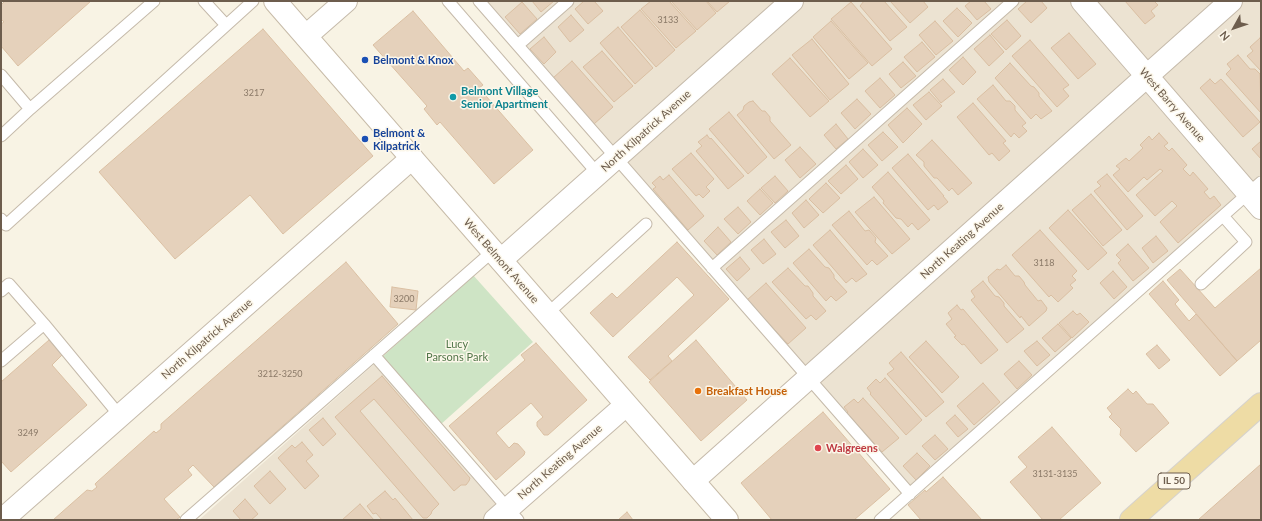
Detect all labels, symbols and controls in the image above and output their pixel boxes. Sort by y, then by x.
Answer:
north arrow [1214,8,1254,48]
house number: 3133 [658,15,678,25]
text: N [1217,29,1232,43]
place label: Belmont & Knox [373,53,453,67]
marker: Belmont & Knox [360,55,370,65]
street label: West Barry Avenue [1136,65,1208,145]
place label: Belmont Village Senior Apartment [461,84,548,110]
street label: North Kilpatrick Avenue [598,87,694,175]
house number: 3217 [244,88,264,98]
marker: Belmont Village Senior Apartment [448,92,458,102]
place label: Belmont & Kilpatrick [373,126,425,152]
marker: Belmont & Kilpatrick [360,134,370,144]
street label: North Keating Avenue [918,200,1006,282]
street label: West Belmont Avenue [461,216,541,306]
house number: 3118 [1034,258,1054,268]
house number: 3200 [394,294,414,304]
street label: North Kilpatrick Avenue [159,296,255,382]
park label: Lucy Parsons Park [426,337,488,363]
house number: 3212-3250 [257,369,303,379]
place label: Breakfast House [706,384,787,398]
marker: Breakfast House [693,386,703,396]
street label: North Keating Avenue [515,422,605,502]
house number: 3249 [18,428,38,438]
place label: Walgreens [826,441,878,455]
marker: Walgreens [813,443,823,453]
house number: 3131-3135 [1032,469,1078,479]
road number: IL 50 [1158,473,1190,489]

